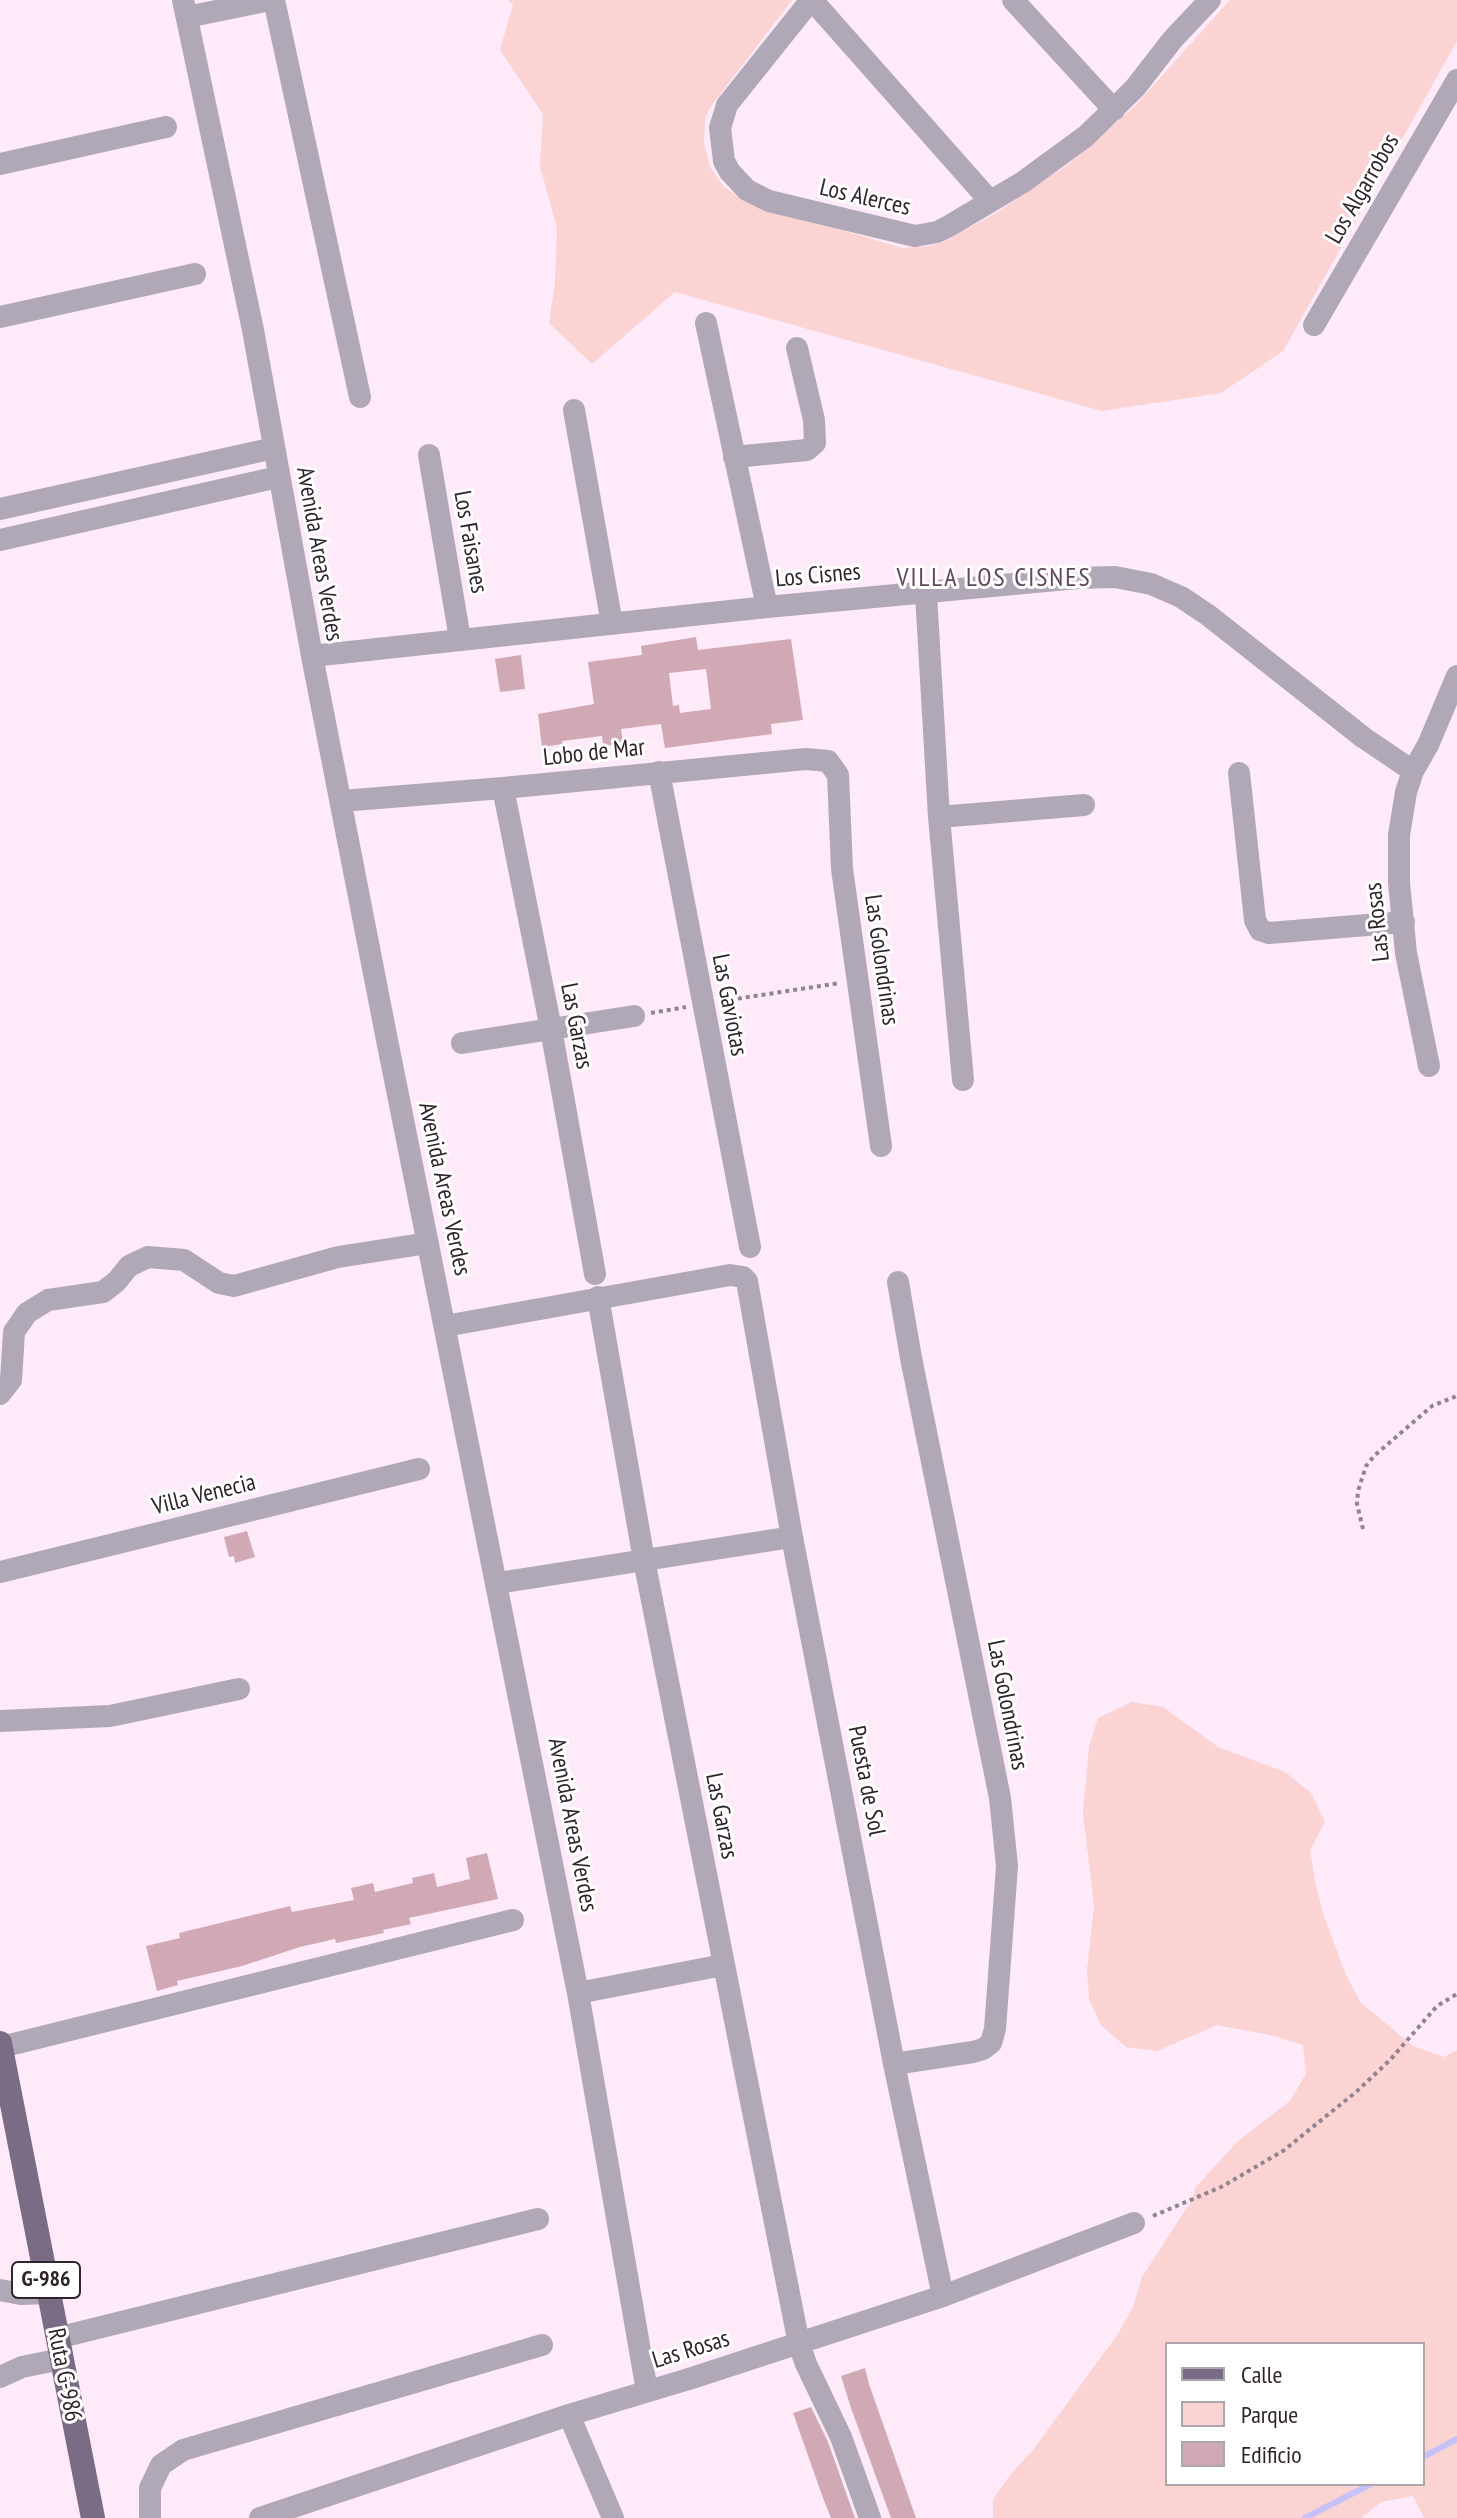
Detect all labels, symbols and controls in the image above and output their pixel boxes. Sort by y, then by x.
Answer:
street label: Los Algarrobos [1320,129,1406,249]
street label: Los Alerces [817,174,913,222]
street label: Avenida Areas Verdes [290,465,348,643]
street label: Los Faisanes [447,489,493,595]
street label: Los Cisnes [774,558,862,594]
district label: VILLA LOS CISNES [896,563,1092,595]
street label: Lobo de Mar [542,733,646,773]
street label: Las Rosas [1360,881,1396,963]
street label: Las Golondrinas [858,893,904,1027]
street label: Las Gaviotas [705,952,753,1058]
street label: Las Garzas [554,981,598,1071]
street label: Avenida Areas Verdes [412,1100,476,1278]
street label: Villa Venecia [149,1468,259,1522]
street label: Las Golondrinas [980,1638,1034,1772]
street label: Puesta de Sol [841,1724,891,1838]
street label: Avenida Areas Verdes [541,1736,603,1914]
street label: Las Garzas [699,1771,743,1861]
road number: G-986 [12,2262,80,2298]
street label: Las Rosas [649,2325,733,2375]
street label: Ruta G-986 [41,2326,87,2424]
legend [1165,2342,1425,2486]
text: Calle [1241,2359,1282,2390]
text: Parque [1241,2399,1298,2430]
text: Edificio [1241,2439,1302,2470]

